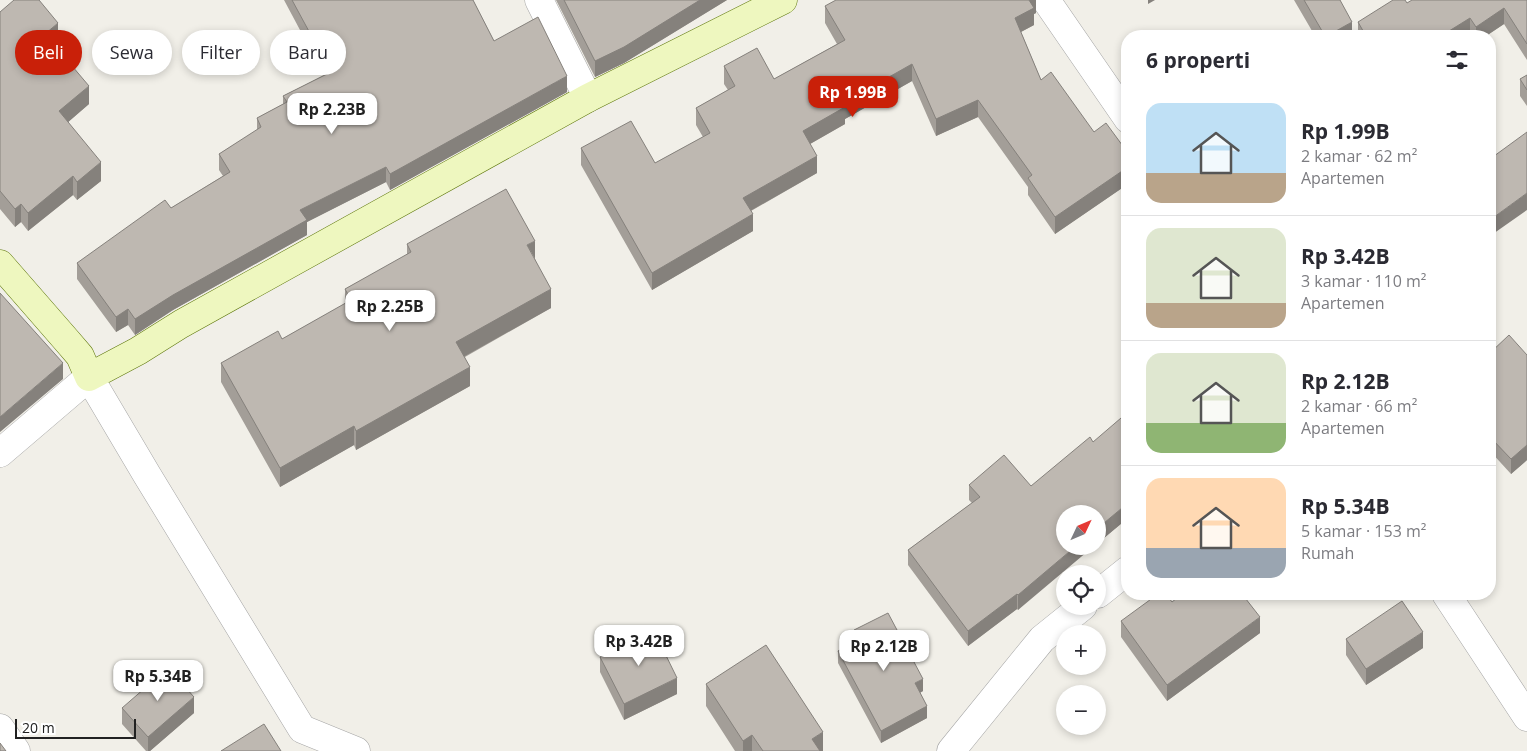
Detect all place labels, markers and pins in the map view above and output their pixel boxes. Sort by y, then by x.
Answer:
pin: Rp 1.99B [801,76,905,118]
pin: Rp 2.23B [280,92,384,135]
pin: Rp 2.25B [338,290,442,332]
pin: Rp 3.42B [587,624,691,667]
pin: Rp 2.12B [832,630,936,672]
pin: Rp 5.34B [106,660,210,702]

